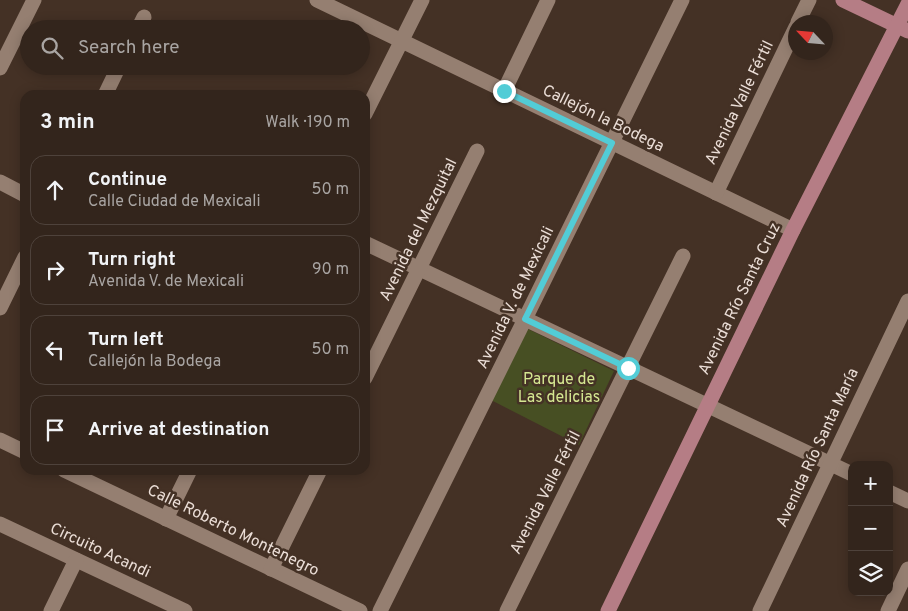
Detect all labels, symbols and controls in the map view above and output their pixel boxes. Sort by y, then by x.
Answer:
north arrow [788,15,833,60]
search box [20,20,370,75]
icon: search [38,34,66,62]
text: Search here [78,36,180,60]
street label: Avenida Valle Fértil [701,38,779,168]
route end [493,80,516,103]
street label: Callejón la Bodega [539,81,667,157]
text: 3 min [40,109,95,136]
text: Walk · 190 m [265,113,350,133]
street label: Avenida del Mezquital [376,155,462,305]
text: Continue [88,168,167,192]
icon: ahead [41,176,69,204]
text: 50 m [312,180,349,200]
text: Calle Ciudad de Mexicali [88,192,261,212]
street label: Avenida Río Santa Cruz [694,220,786,378]
street label: Avenida V. de Mexicali [473,223,559,373]
text: Turn right [88,248,176,272]
icon: right [41,256,69,284]
text: 90 m [312,260,349,280]
text: Avenida V. de Mexicali [88,272,244,292]
text: Turn left [88,328,164,352]
icon: left [41,336,69,364]
text: 50 m [312,340,349,360]
text: Callejón la Bodega [88,352,221,372]
route start [617,357,640,380]
street label: Avenida Río Santa María [772,365,864,531]
park label: Parque de Las delicias [518,370,600,408]
icon: arrive [41,416,69,444]
text: Arrive at destination [88,418,269,442]
street label: Avenida Valle Fértil [506,428,586,558]
map controls [848,461,893,596]
button: + [848,461,893,506]
street label: Calle Roberto Montenegro [144,481,322,581]
button: − [848,506,893,551]
street label: Circuito Acandi [47,519,153,583]
button: layers [848,551,893,596]

